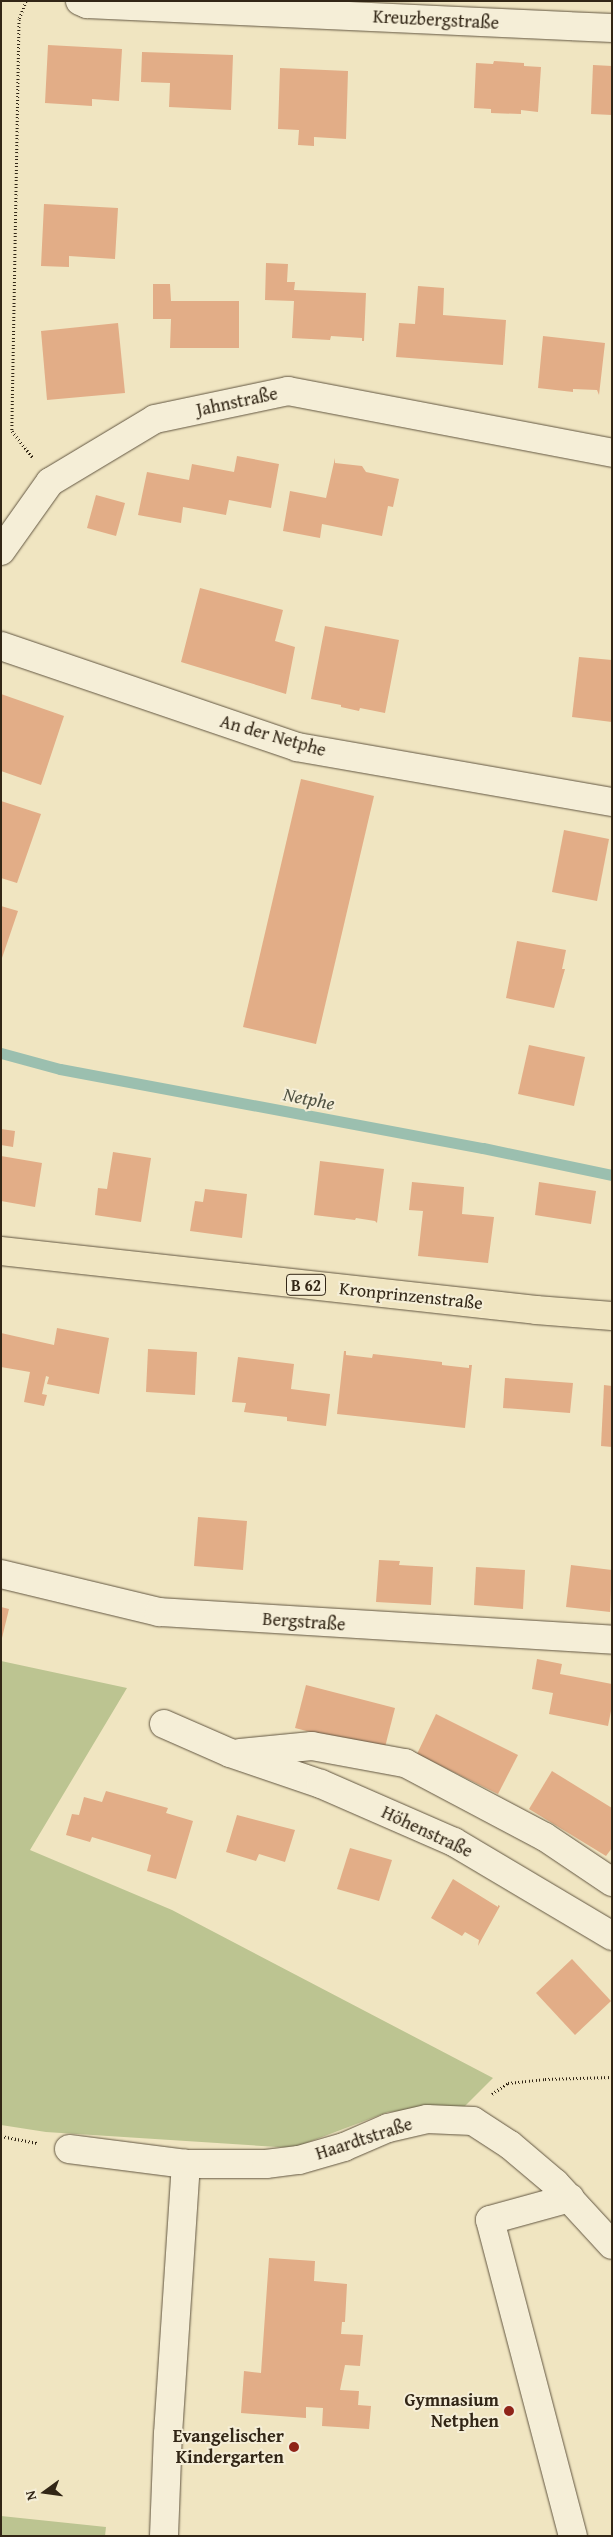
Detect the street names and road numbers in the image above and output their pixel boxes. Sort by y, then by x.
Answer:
street label: Kreuzbergstraße [372,6,500,34]
street label: Jahnstraße [194,383,280,421]
street label: An der Netphe [218,711,328,761]
road number: B 62 [286,1272,326,1298]
street label: Kronprinzenstraße [338,1278,484,1314]
street label: Bergstraße [262,1608,346,1636]
street label: Höhenstraße [378,1801,476,1863]
street label: Haardtstraße [313,2113,415,2165]

